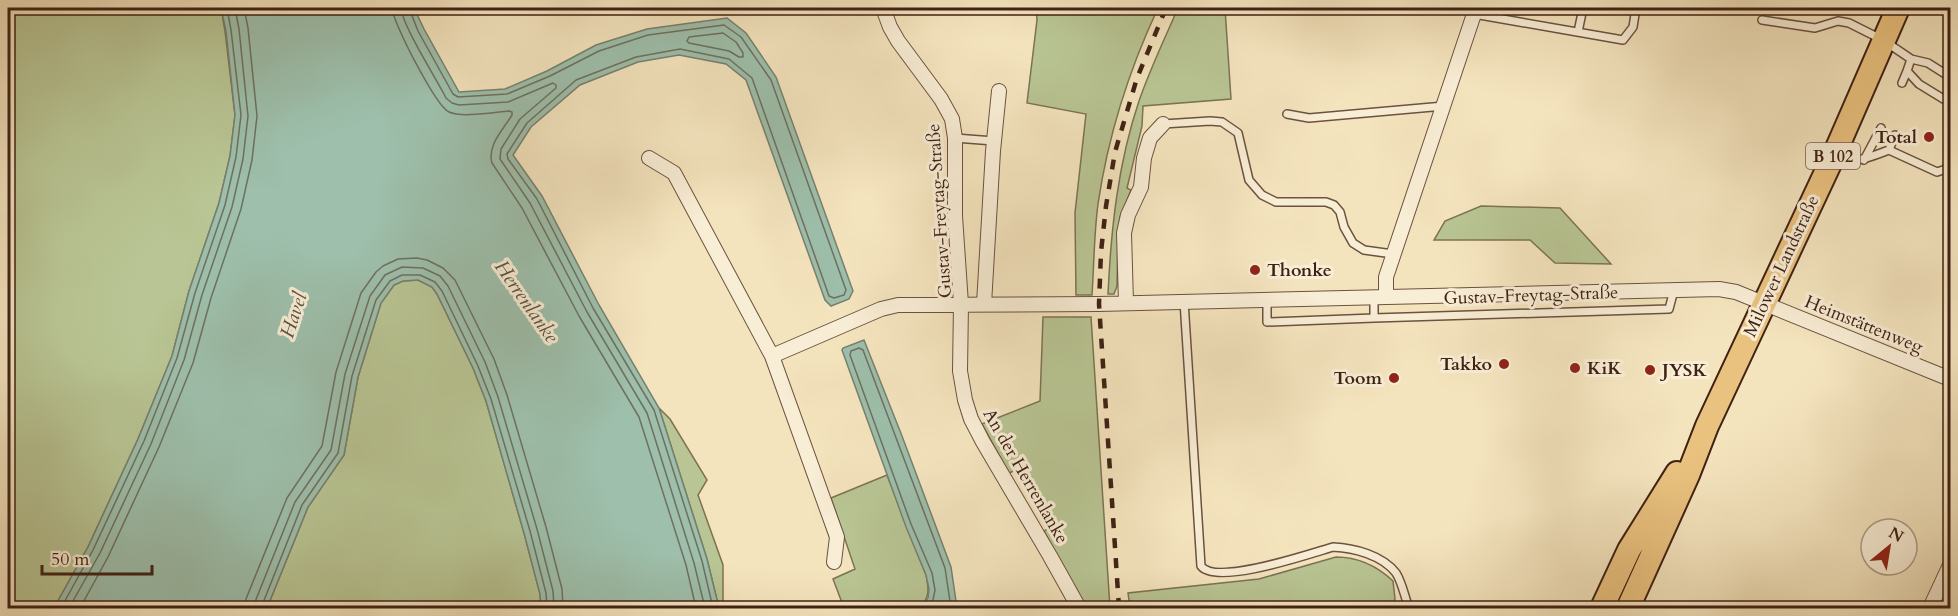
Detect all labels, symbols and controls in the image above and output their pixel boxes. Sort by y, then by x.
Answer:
street label: Gustav-Freytag-Straße [921,123,958,299]
place label: Total [1875,125,1917,150]
marker: Total [1922,130,1936,144]
road number: B 102 [1806,143,1860,169]
street label: Milower Landstraße [1738,191,1825,341]
water label: Herrenlanke [488,254,565,348]
place label: Thonke [1267,258,1332,283]
marker: Thonke [1248,263,1262,277]
street label: Gustav-Freytag-Straße [1443,280,1619,311]
water label: Havel [273,288,314,341]
street label: Heimstättenweg [1801,289,1928,360]
place label: Takko [1440,352,1492,377]
place label: KiK [1587,356,1622,381]
marker: Takko [1497,357,1511,371]
place label: JYSK [1659,358,1707,383]
marker: KiK [1568,361,1582,375]
marker: JYSK [1643,363,1657,377]
place label: Toom [1333,366,1382,391]
marker: Toom [1387,371,1401,385]
street label: An der Herrenlanke [977,404,1074,548]
north arrow [1859,517,1919,577]
text: N [1884,522,1908,548]
scale bar [42,538,152,576]
text: 50 m [51,547,90,572]

